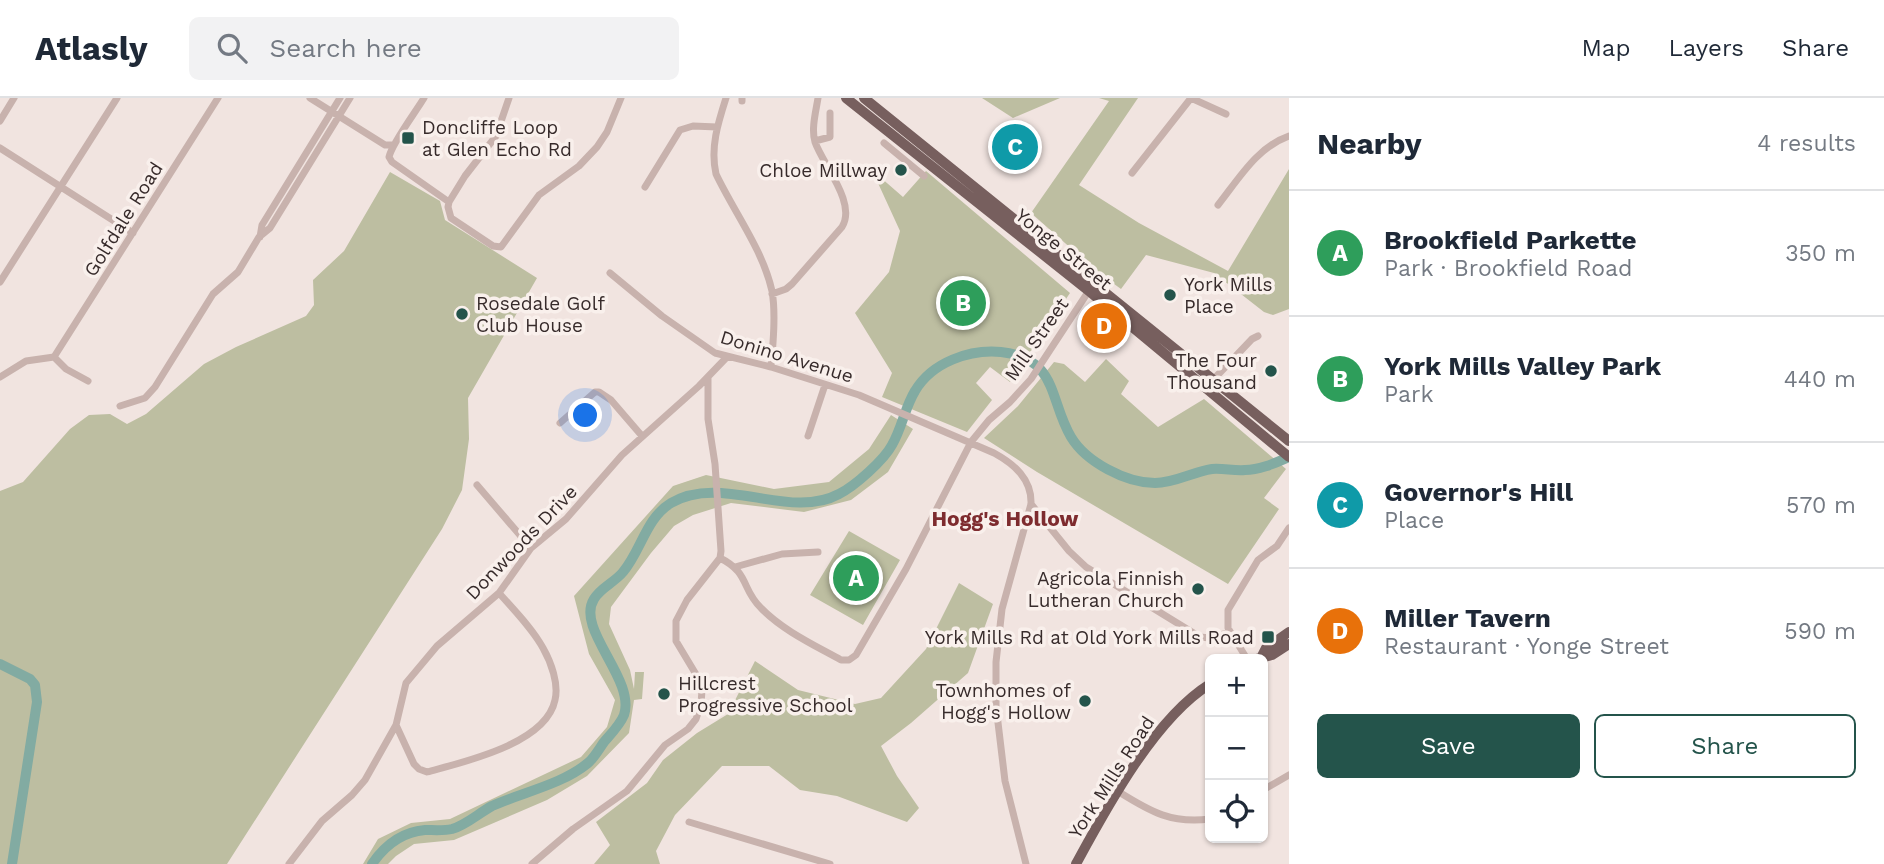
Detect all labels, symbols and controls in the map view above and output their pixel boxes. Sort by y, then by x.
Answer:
search box [189,17,679,80]
text: Atlasly [35,29,147,68]
icon: search [213,29,251,67]
text: Search here [269,33,422,63]
text: Map [1582,34,1630,62]
text: Layers [1668,34,1744,62]
text: Share [1782,34,1849,62]
place label: Doncliffe Loop at Glen Echo Rd [422,116,572,161]
pin: C [992,121,1038,173]
text: Nearby [1317,126,1422,161]
marker: Doncliffe Loop at Glen Echo Rd [400,130,416,146]
text: 4 results [1757,130,1856,157]
street label: Golfdale Road [79,158,168,281]
place label: Chloe Millway [759,159,887,182]
marker: Chloe Millway [893,162,909,178]
street label: Yonge Street [1011,204,1117,295]
text: Brookfield Parkette [1384,225,1637,255]
text: A [1332,240,1348,267]
text: 350 m [1785,240,1856,267]
text: Park · Brookfield Road [1384,255,1632,282]
place label: York Mills Place [1184,273,1272,318]
pin: B [940,277,986,329]
marker: York Mills Place [1162,287,1178,303]
place label: Rosedale Golf Club House [476,292,606,337]
street label: Mill Street [999,293,1073,385]
pin: D [1081,300,1127,352]
marker: Rosedale Golf Club House [454,306,470,322]
street label: Donino Avenue [718,325,856,388]
place label: The Four Thousand [1167,349,1257,394]
text: York Mills Valley Park [1384,351,1661,381]
marker: The Four Thousand [1263,363,1279,379]
text: B [1332,366,1348,393]
text: 440 m [1784,366,1856,393]
text: Park [1384,381,1433,408]
your location [568,398,602,432]
text: Governor's Hill [1384,477,1573,507]
street label: Donwoods Drive [461,480,582,605]
text: C [1332,492,1348,519]
text: 570 m [1786,492,1856,519]
district label: Hogg's Hollow [931,506,1079,531]
text: Place [1384,507,1444,534]
pin: A [833,552,879,604]
place label: Agricola Finnish Lutheran Church [1028,567,1184,612]
marker: Agricola Finnish Lutheran Church [1190,581,1206,597]
text: Miller Tavern [1384,603,1551,633]
text: D [1332,618,1348,645]
text: 590 m [1784,618,1856,645]
place label: York Mills Rd at Old York Mills Road [925,626,1254,649]
marker: York Mills Rd at Old York Mills Road [1260,629,1276,645]
text: Restaurant · Yonge Street [1384,633,1669,660]
map controls [1205,654,1268,843]
button: + [1205,654,1268,717]
place label: Hillcrest Progressive School [678,672,853,717]
place label: Townhomes of Hogg's Hollow [935,679,1072,724]
marker: Hillcrest Progressive School [656,686,672,702]
marker: Townhomes of Hogg's Hollow [1077,693,1093,709]
street label: York Mills Road [1063,712,1160,843]
button: Save [1317,714,1580,778]
button: Share [1594,714,1856,778]
button: − [1205,717,1268,780]
button: locate [1205,780,1268,843]

